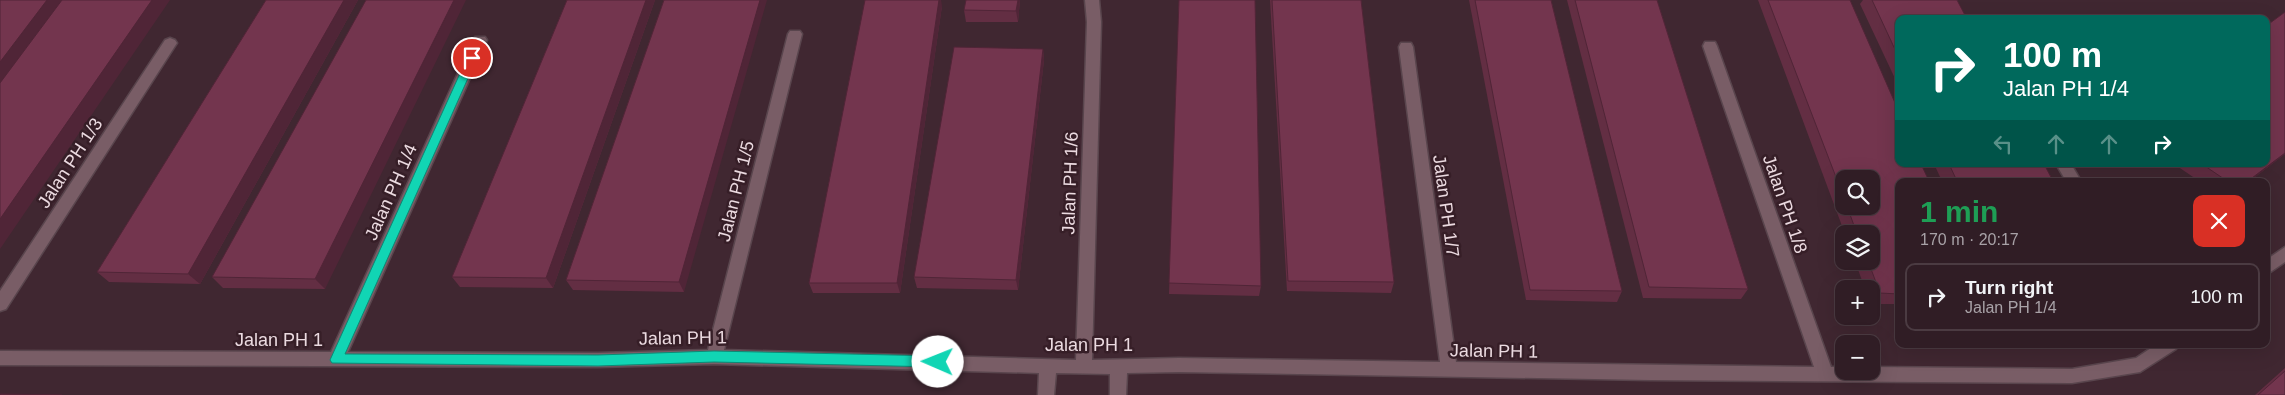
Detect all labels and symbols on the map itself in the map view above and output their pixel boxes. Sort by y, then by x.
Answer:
pin [451,37,493,79]
street label: Jalan PH 1/3 [34,114,106,212]
street label: Jalan PH 1/6 [1058,131,1082,235]
street label: Jalan PH 1/5 [714,139,758,243]
street label: Jalan PH 1/4 [361,141,421,243]
street label: Jalan PH 1/8 [1759,152,1811,256]
street label: Jalan PH 1/7 [1429,154,1463,258]
street label: Jalan PH 1 [639,327,727,349]
street label: Jalan PH 1 [235,330,323,350]
position arrow [911,335,963,387]
street label: Jalan PH 1 [1045,335,1133,355]
street label: Jalan PH 1 [1450,340,1538,362]

